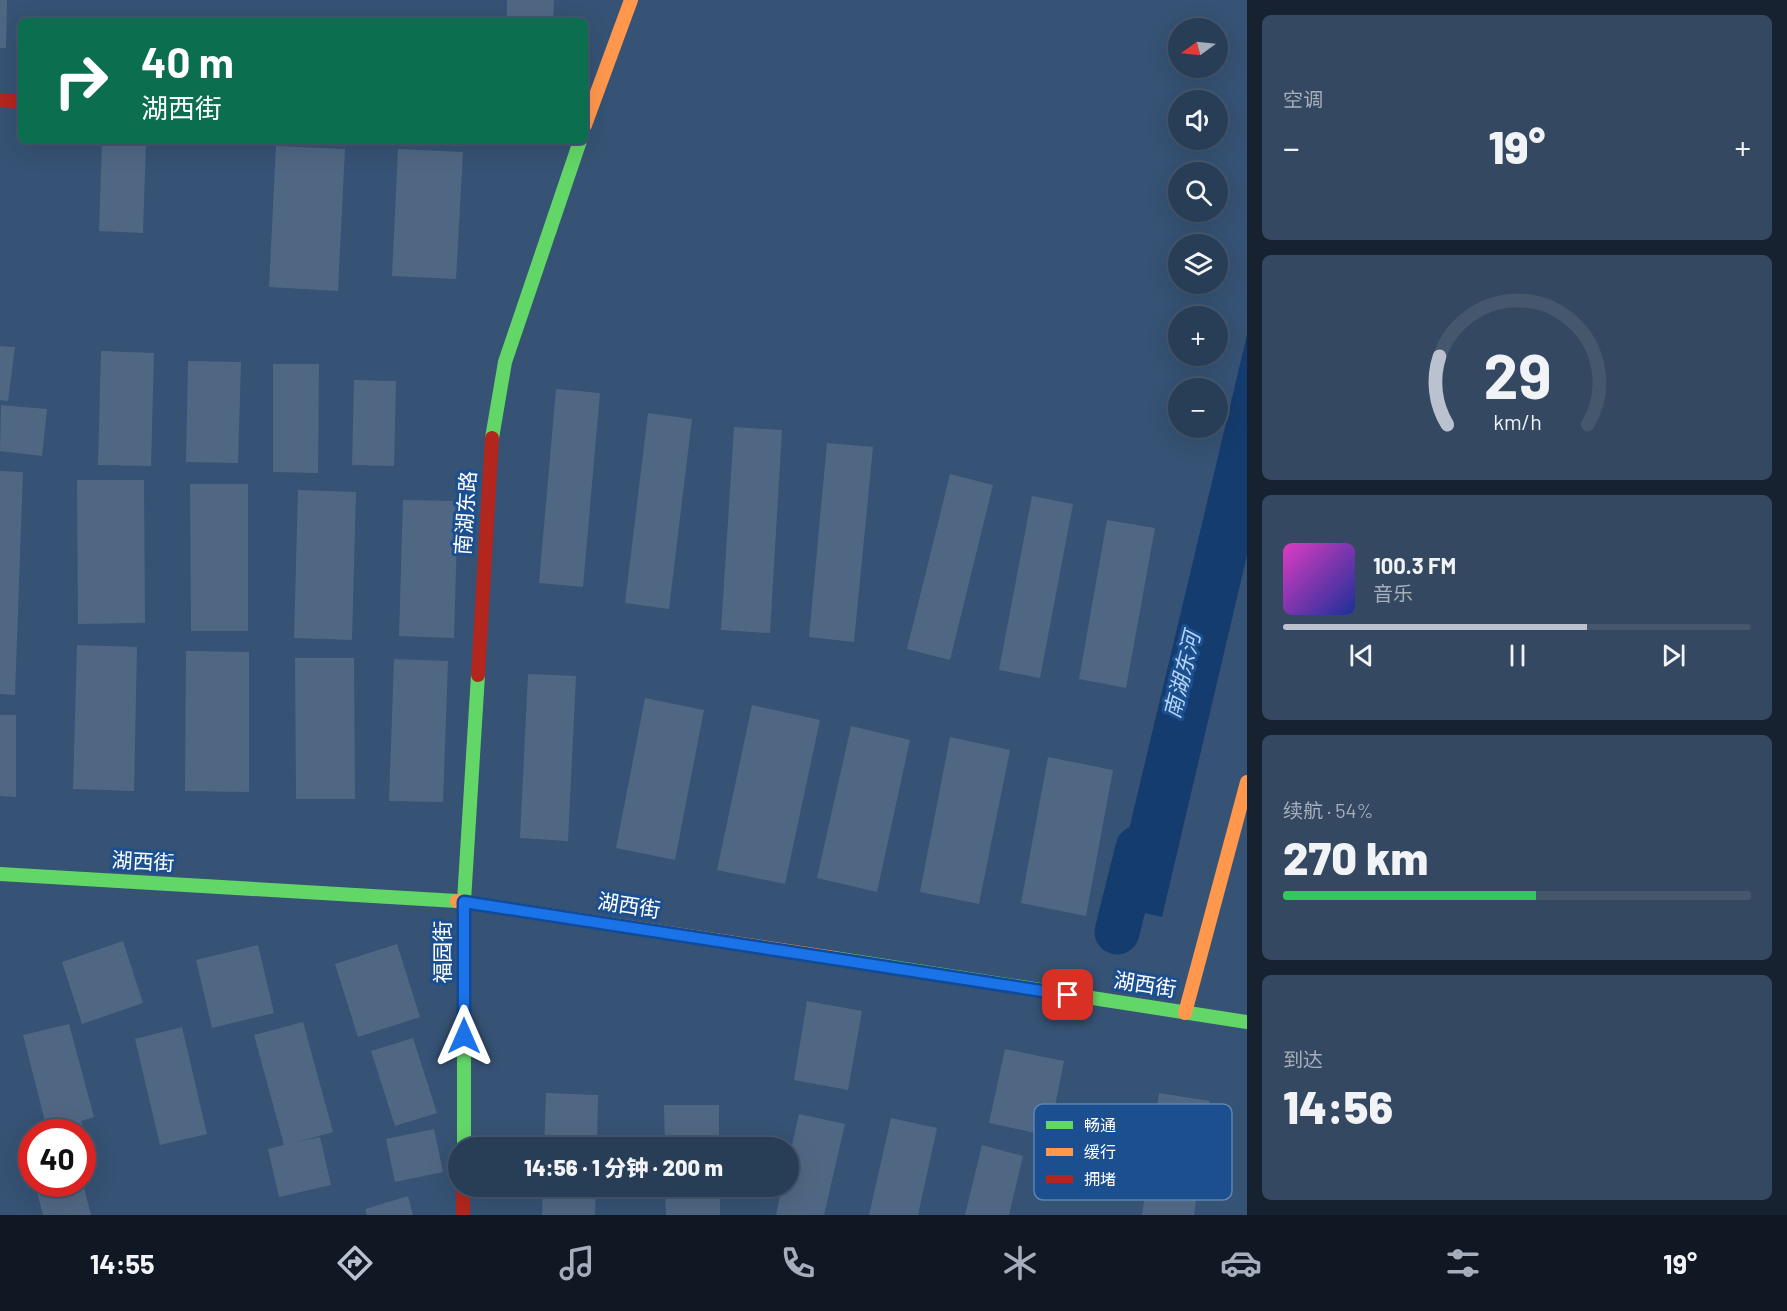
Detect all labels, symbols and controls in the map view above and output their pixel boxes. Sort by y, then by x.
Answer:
north arrow [1168,18,1228,78]
map controls [1168,18,1228,438]
text: 40 m [141,36,234,86]
icon: right [42,42,120,120]
text: 空调 [1283,87,1323,111]
button: sound [1168,90,1228,150]
text: 湖西街 [141,91,222,123]
text: 19° [1489,119,1545,173]
text: − [1283,127,1300,167]
text: + [1735,127,1751,167]
button: search [1168,162,1228,222]
button: layers [1168,234,1228,294]
button: + [1168,306,1228,366]
text: 29 [1483,337,1551,411]
button: − [1168,378,1228,438]
text: km/h [1493,409,1541,434]
street label: 南湖东路 [449,470,480,556]
text: 100.3 FM [1373,552,1456,578]
text: 音乐 [1373,581,1413,605]
water label: 南湖东河 [1158,625,1205,721]
icon: previous [1345,639,1378,672]
icon: pause [1501,639,1534,672]
icon: next [1657,639,1690,672]
text: 续航 · 54% [1283,798,1373,822]
text: 270 km [1283,830,1428,884]
street label: 湖西街 [111,846,175,875]
street label: 湖西街 [596,887,662,922]
street label: 福园街 [429,921,454,984]
street label: 湖西街 [1112,966,1178,1001]
pin [1042,969,1093,1020]
icon: arrive [1051,978,1084,1011]
position arrow [432,1004,496,1068]
text: 到达 [1283,1047,1323,1071]
text: 14:56 [1283,1079,1393,1133]
legend [1034,1104,1232,1200]
text: 畅通 [1084,1115,1116,1134]
speed limit sign: 40 [18,1119,96,1197]
text: 缓行 [1084,1142,1116,1161]
text: 14:56 · 1 分钟 · 200 m [524,1154,723,1180]
text: 拥堵 [1084,1169,1116,1188]
icon: directions [334,1242,376,1284]
icon: music [556,1242,598,1284]
icon: phone [777,1242,819,1284]
icon: climate [999,1242,1041,1284]
icon: car [1220,1242,1262,1284]
icon: filters [1442,1242,1484,1284]
text: 14:55 [90,1247,155,1279]
text: 19° [1663,1247,1697,1279]

